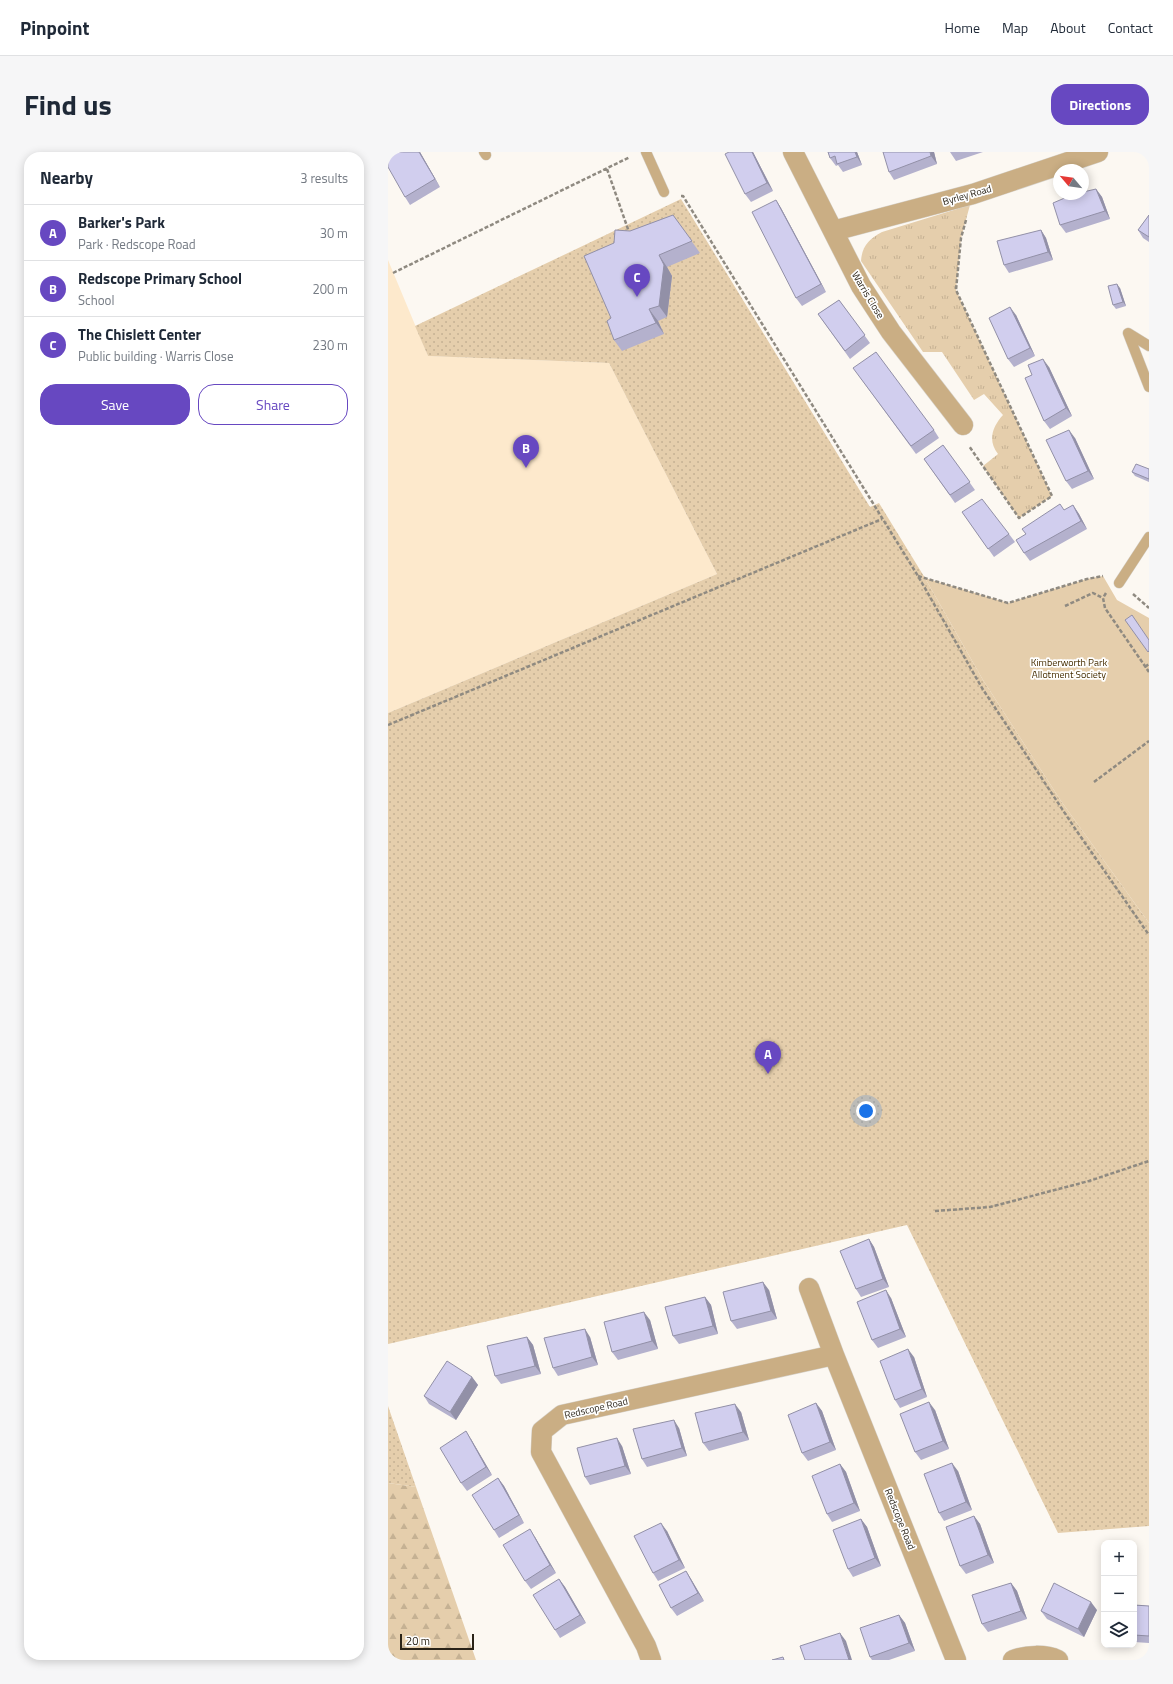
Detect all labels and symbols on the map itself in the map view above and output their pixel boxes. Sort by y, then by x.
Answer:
north arrow [1053,164,1089,200]
street label: Byrley Road [941,181,993,209]
pin: C [624,264,650,297]
street label: Warris Close [848,269,888,321]
pin: B [513,435,539,468]
park label: Kimberworth Park Allotment Society [1031,655,1107,682]
pin: A [755,1041,781,1074]
your location [856,1101,876,1121]
street label: Redscope Road [563,1393,629,1423]
street label: Redscope Road [881,1486,919,1552]
scale bar [400,1632,474,1651]

